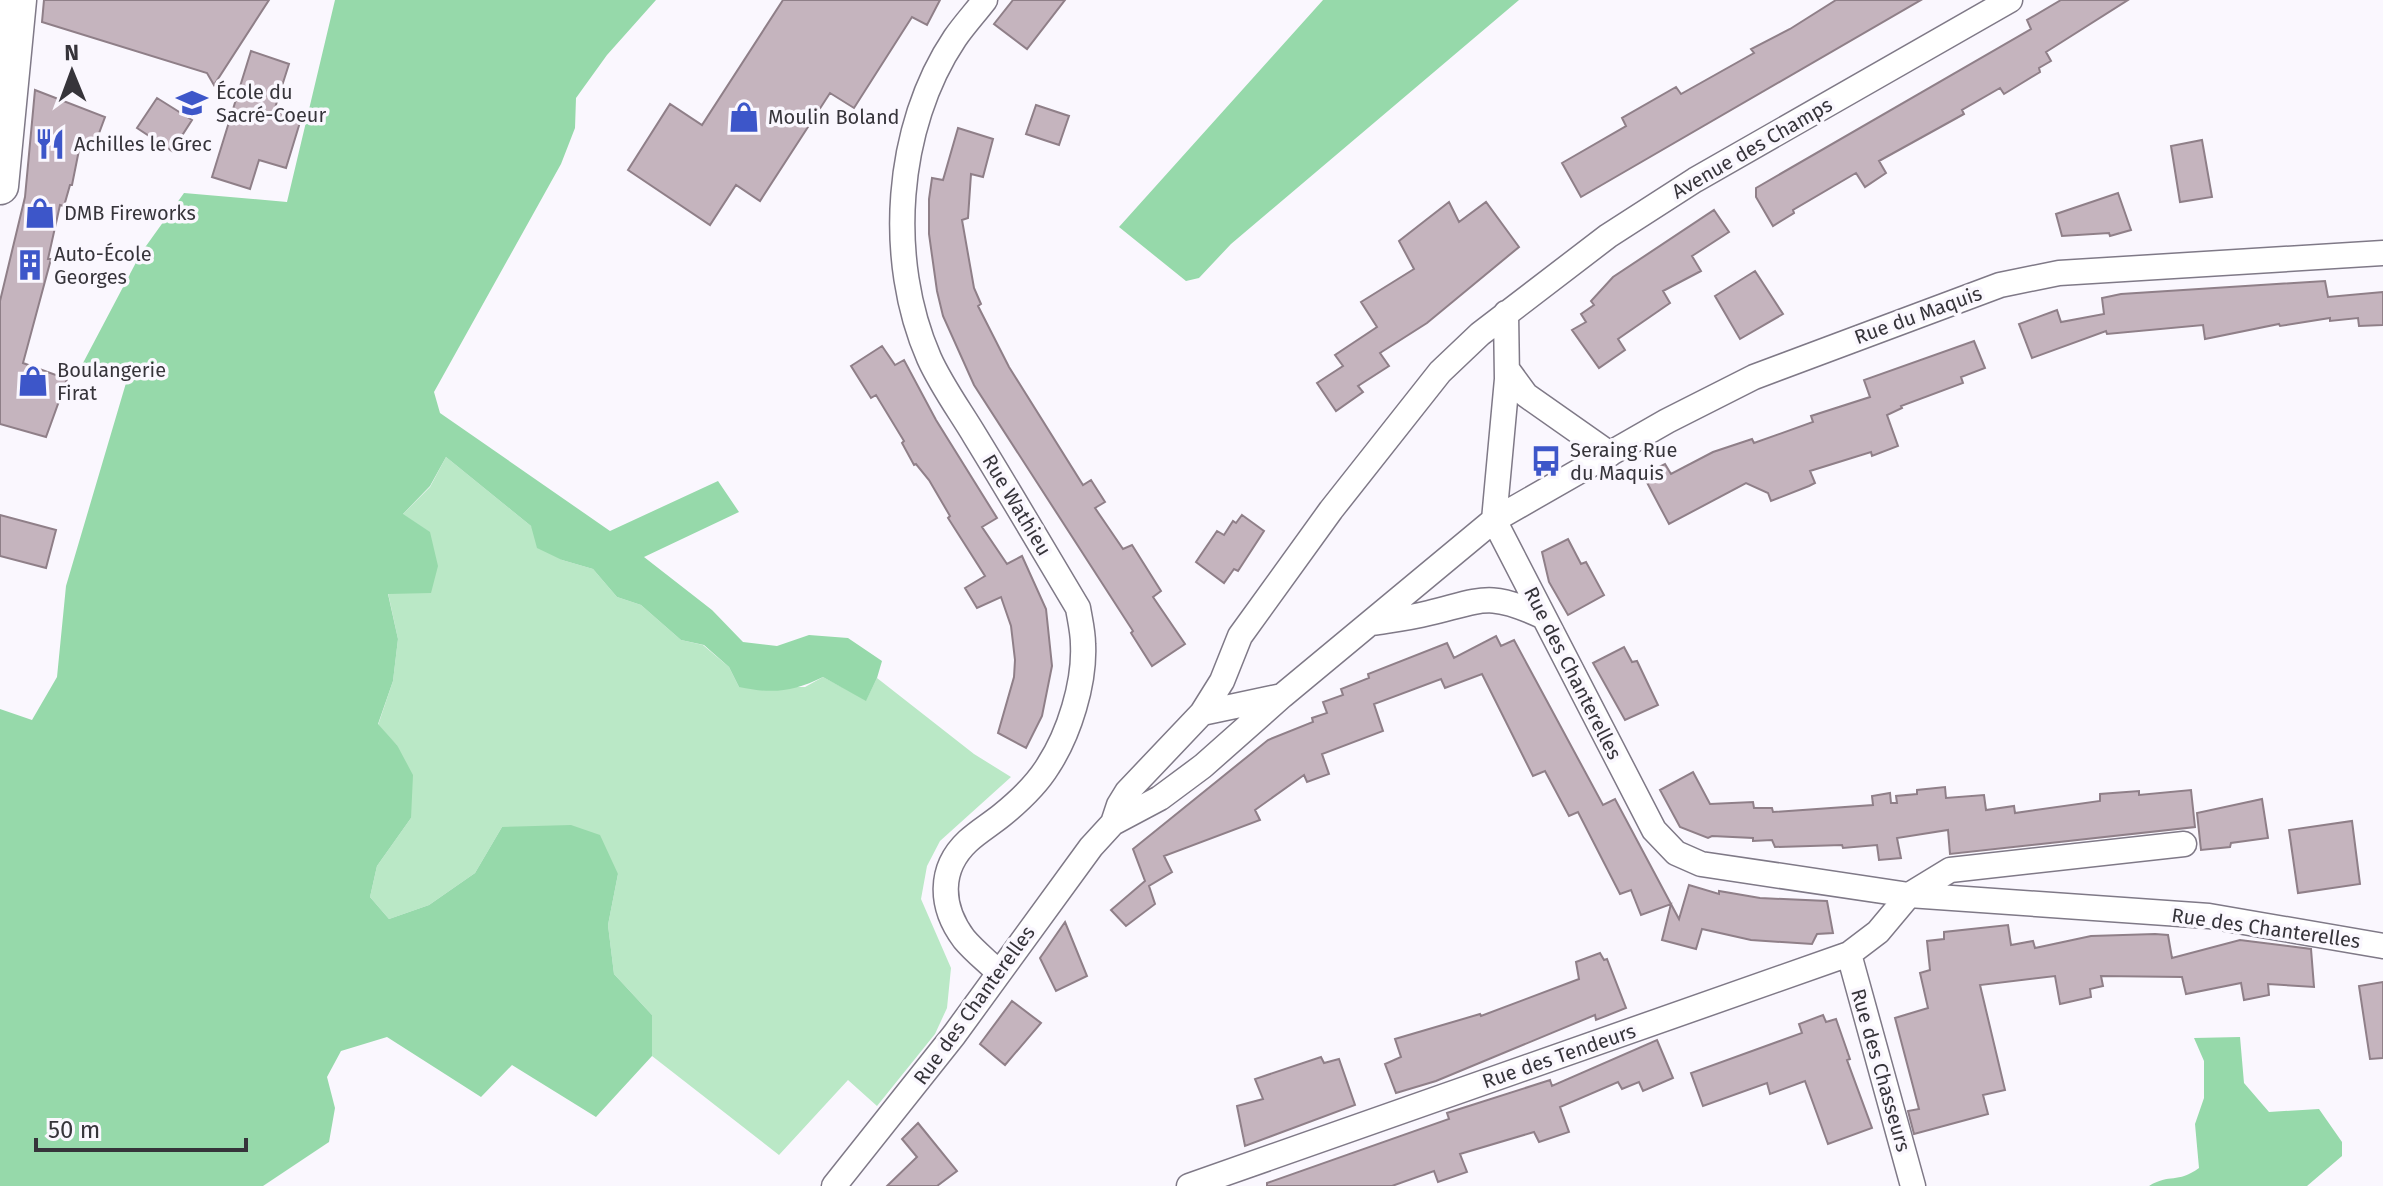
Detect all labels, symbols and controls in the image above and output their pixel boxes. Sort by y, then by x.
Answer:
north arrow [32,32,112,112]
text: N [64,39,79,66]
place label: École du Sacré-Coeur [216,80,326,127]
school or university icon: École du Sacré-Coeur [175,86,209,120]
street label: Avenue des Champs [1668,92,1836,204]
shop icon: Moulin Boland [727,100,761,134]
place label: Moulin Boland [768,105,900,129]
restaurant icon: Achilles le Grec [33,127,67,161]
place label: Achilles le Grec [74,132,212,156]
shop icon: DMB Fireworks [23,196,57,230]
place label: DMB Fireworks [64,201,196,225]
place label: Auto-École Georges [54,242,152,289]
building icon: Auto-École Georges [13,248,47,282]
street label: Rue du Maquis [1851,281,1985,349]
place label: Boulangerie Firat [57,358,166,405]
shop icon: Boulangerie Firat [16,364,50,398]
place label: Seraing Rue du Maquis [1570,438,1677,485]
bus stop icon: Seraing Rue du Maquis [1529,444,1563,478]
street label: Rue Wathieu [977,450,1057,560]
street label: Rue des Chanterelles [1519,583,1627,763]
street label: Rue des Chanterelles [2170,903,2362,953]
street label: Rue des Chanterelles [908,921,1040,1089]
street label: Rue des Chasseurs [1846,986,1916,1154]
street label: Rue des Tendeurs [1479,1019,1639,1093]
scale bar [36,1102,246,1152]
text: 50 m [48,1116,100,1144]

